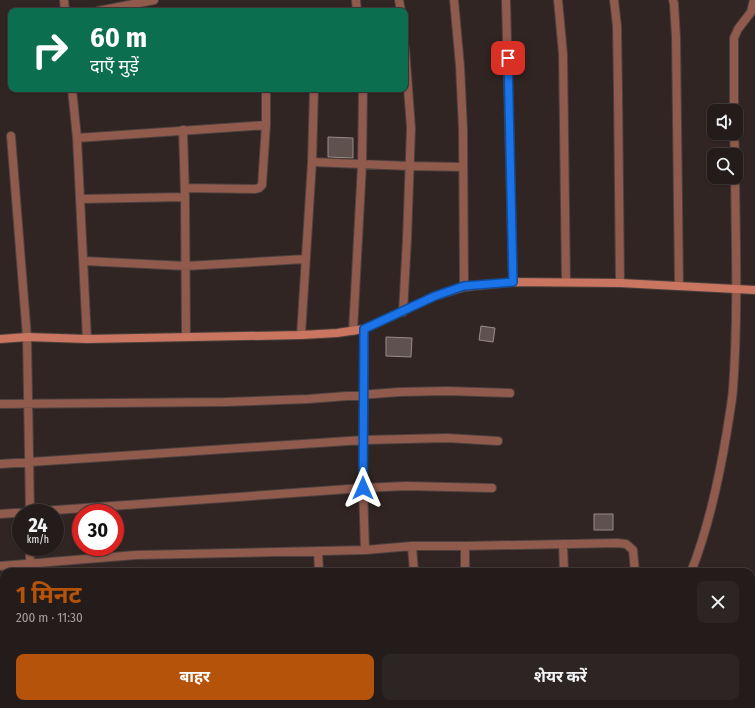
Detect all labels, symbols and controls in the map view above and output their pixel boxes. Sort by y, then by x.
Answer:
text: 60 m [90,21,147,54]
icon: right [24,24,76,76]
pin [491,41,525,75]
icon: arrive [497,47,519,69]
text: दाएँ मुड़ें [90,55,139,77]
map controls [707,104,743,184]
button: sound [707,104,743,140]
button: search [707,148,743,184]
position arrow [342,467,384,509]
speed limit sign: 30 [72,504,124,556]
text: 24 [28,513,48,537]
text: km/h [27,534,49,546]
text: 1 मिनट [16,581,82,609]
button: close [697,581,739,623]
text: 200 m · 11:30 [16,610,83,625]
button: बाहर [16,654,374,700]
button: शेयर करें [382,654,739,700]

